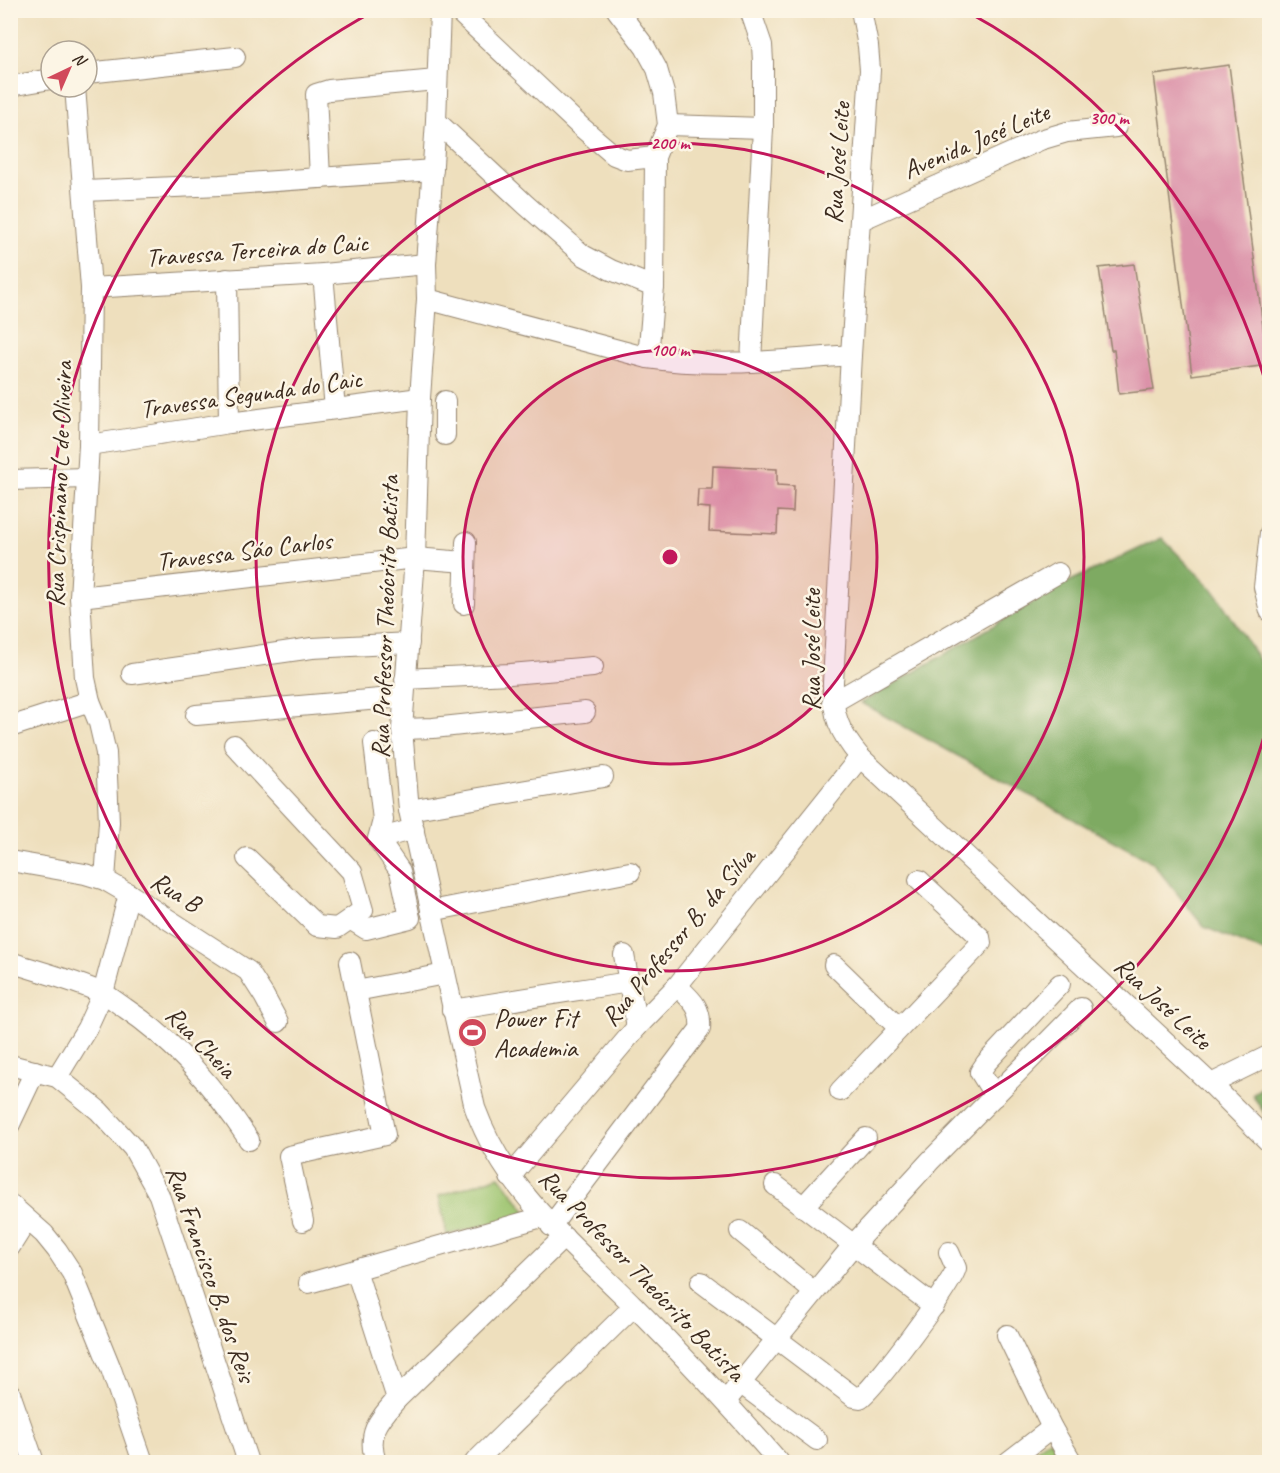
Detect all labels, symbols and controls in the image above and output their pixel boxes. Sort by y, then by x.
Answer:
north arrow [39,39,99,99]
text: N [68,48,91,72]
street label: Avenida José Leite [898,95,1056,187]
street label: Rua José Leite [816,100,858,225]
text: 300 m [1090,107,1130,129]
text: 200 m [651,132,691,154]
street label: Travessa Terceira do Caic [145,226,370,274]
text: 100 m [651,339,691,361]
street label: Rua Crispinano L de Oliveira [38,359,80,607]
street label: Travessa Segunda do Caic [138,362,365,426]
street label: Rua Professor Theócrito Batista [364,473,406,759]
street label: Travessa Sáo Carlos [155,524,336,578]
centre of rings [660,547,680,567]
street label: Rua José Leite [795,588,828,711]
street label: Rua Professor B. da Silva [594,839,764,1033]
street label: Rua B [145,864,209,921]
street label: Rua José Leite [1107,949,1220,1058]
street label: Rua Cheia [159,999,244,1086]
place label: Power Fit Academia [494,1002,581,1065]
sports icon: Power Fit Academia [457,1017,489,1049]
street label: Rua Francisco B. dos Reis [159,1162,264,1388]
street label: Rua Professor Theócrito Batista [532,1162,753,1389]

